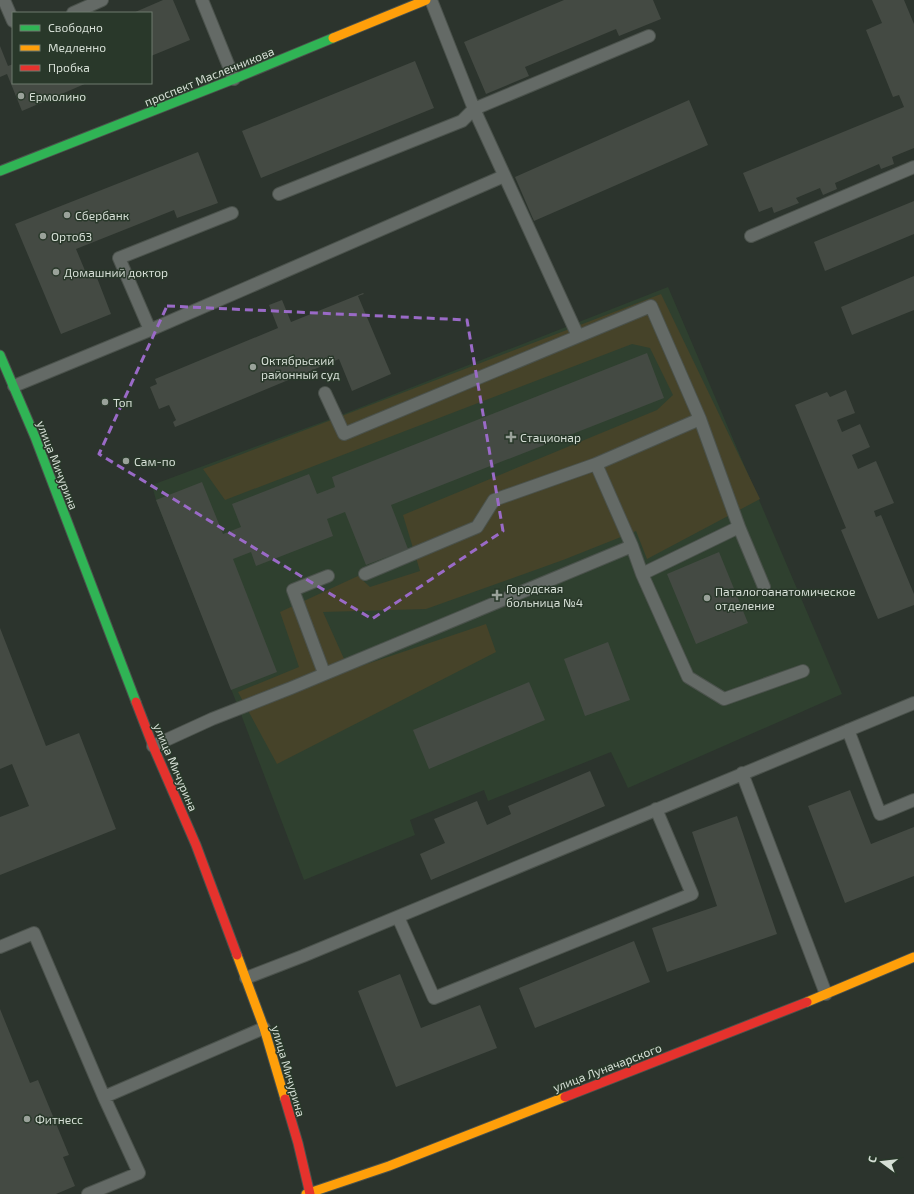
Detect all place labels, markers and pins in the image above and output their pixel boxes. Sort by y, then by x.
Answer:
place label: Ермолино [29,89,86,103]
marker: Ермолино [16,91,26,101]
place label: Сбербанк [75,208,130,222]
marker: Сбербанк [62,210,72,220]
place label: Орто63 [51,229,92,243]
marker: Орто63 [38,231,48,241]
place label: Домашний доктор [64,265,168,279]
marker: Домашний доктор [51,267,61,277]
place label: Октябрьский районный суд [261,353,340,382]
marker: Октябрьский районный суд [248,362,258,372]
place label: Топ [113,395,132,409]
marker: Топ [100,397,110,407]
place label: Стационар [520,430,581,444]
marker: Стационар [505,431,517,443]
place label: Сам-по [134,454,176,468]
marker: Сам-по [121,456,131,466]
place label: Городская больница №4 [506,581,583,609]
place label: Паталогоанатомическое отделение [715,584,855,612]
marker: Городская больница №4 [491,589,503,601]
marker: Паталогоанатомическое отделение [702,593,712,603]
place label: Фитнесс [35,1112,83,1126]
marker: Фитнесс [22,1114,32,1124]

